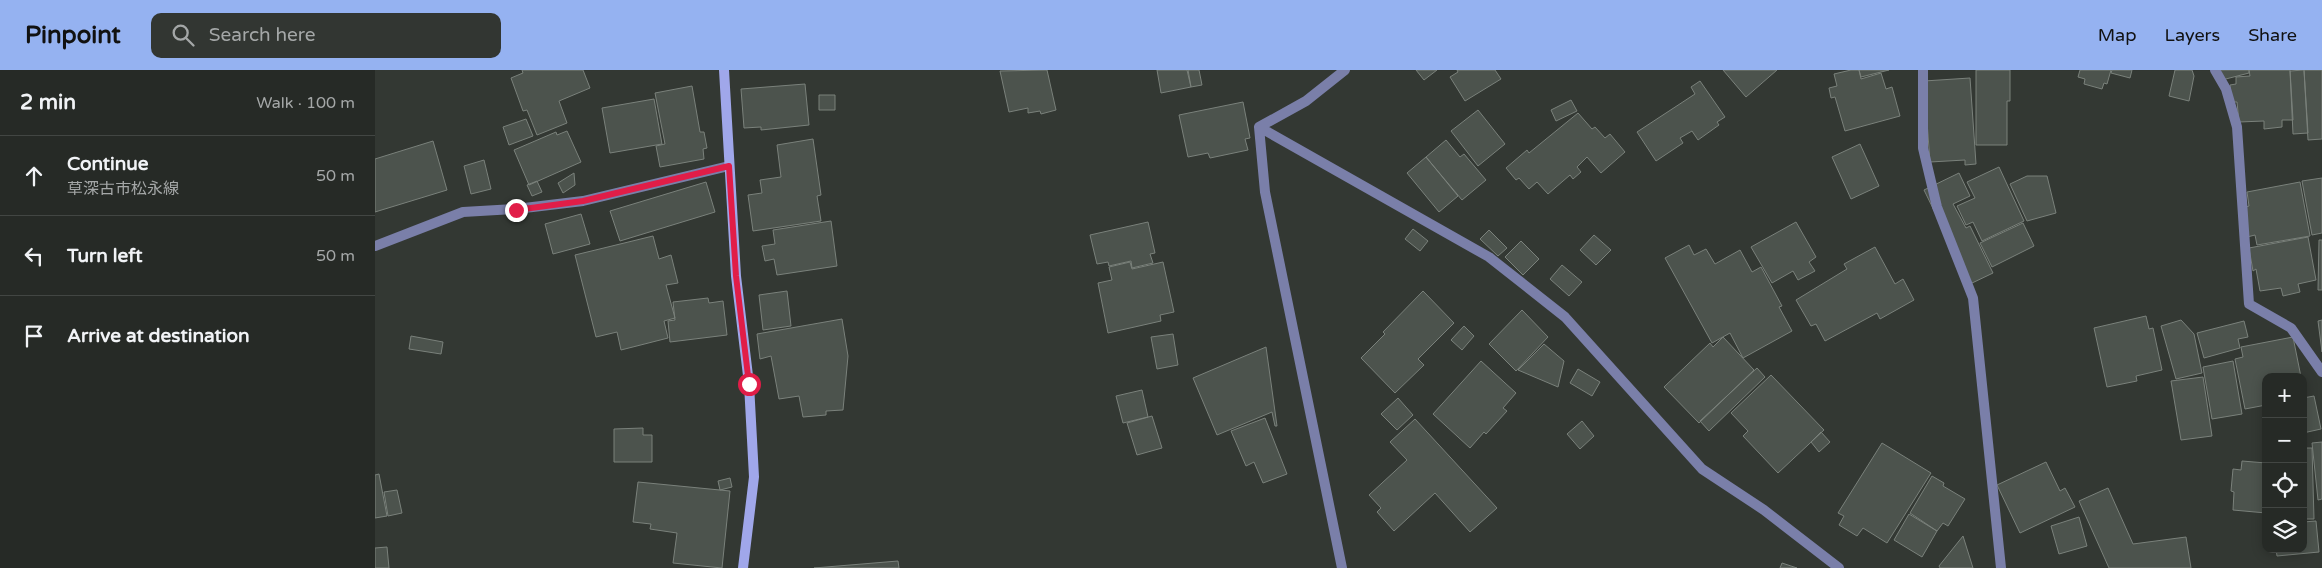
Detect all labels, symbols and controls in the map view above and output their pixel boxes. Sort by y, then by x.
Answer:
search box [151,13,501,58]
text: Pinpoint [25,21,121,50]
icon: search [169,21,197,49]
text: Search here [209,24,316,46]
text: Map [2098,24,2137,46]
text: Layers [2165,24,2220,46]
text: Share [2248,24,2297,46]
text: 2 min [20,90,76,115]
text: Walk · 100 m [256,93,355,113]
text: Continue [67,153,149,175]
icon: ahead [20,162,48,190]
text: 50 m [316,166,355,186]
text: 草深古市松永線 [67,179,179,199]
route end [505,199,528,222]
icon: left [20,242,48,270]
text: Turn left [67,245,143,267]
text: 50 m [316,246,355,266]
icon: arrive [20,322,48,350]
text: Arrive at destination [67,325,250,347]
route start [738,373,761,396]
map controls [2262,373,2307,553]
button: + [2262,373,2307,418]
button: − [2262,418,2307,463]
button: locate [2262,463,2307,508]
button: layers [2262,508,2307,553]

